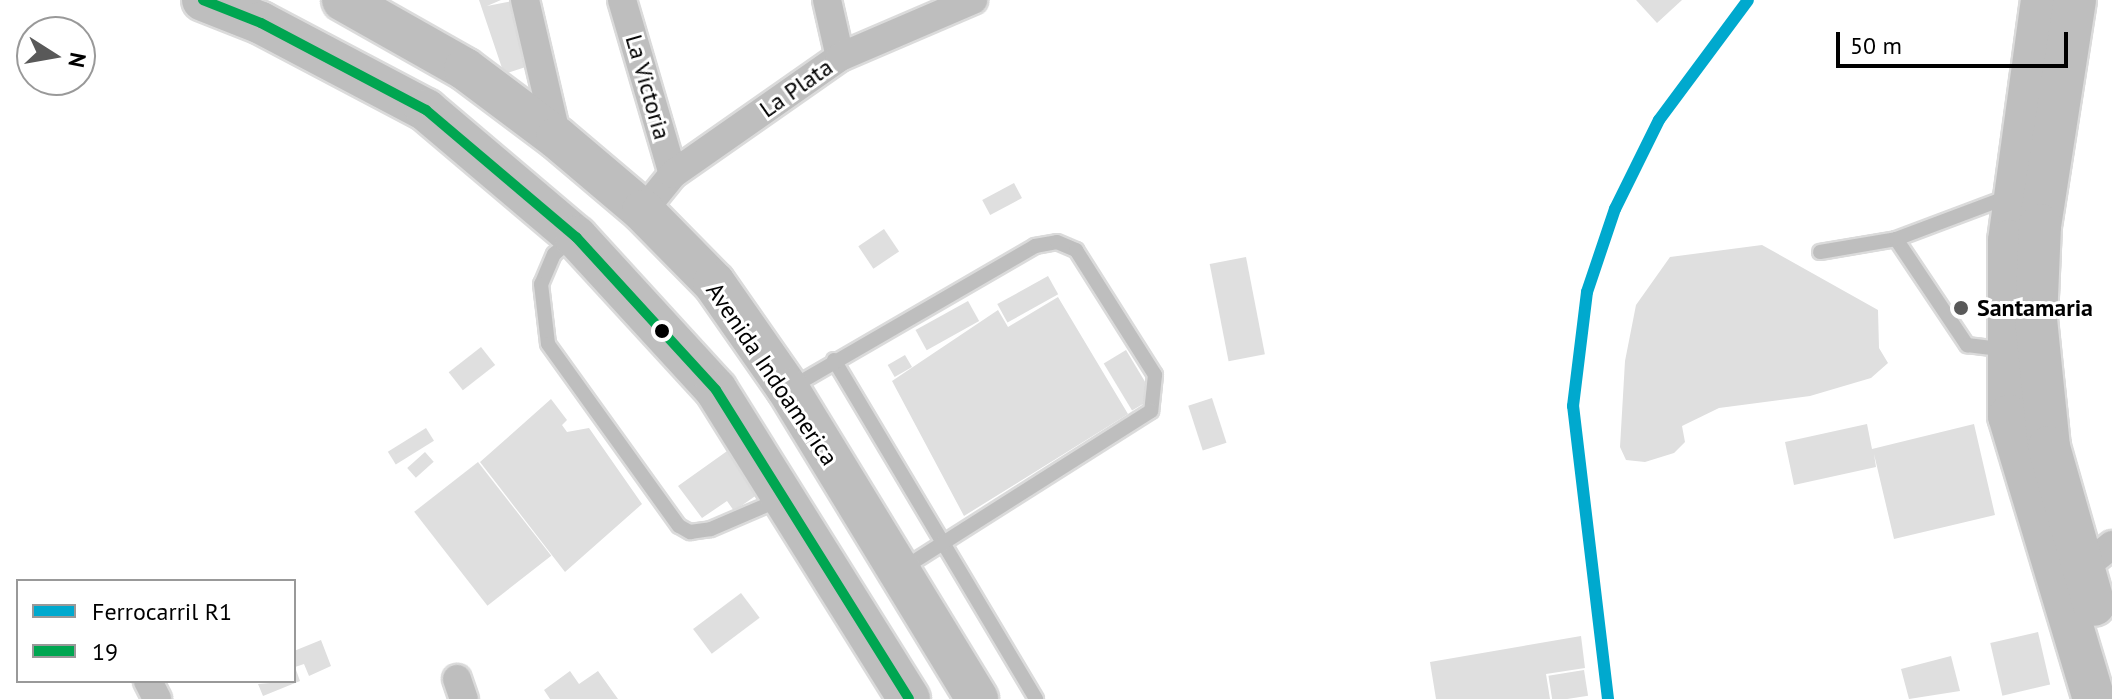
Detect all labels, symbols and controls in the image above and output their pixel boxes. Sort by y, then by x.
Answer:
north arrow [16,16,96,96]
scale bar [1840,16,2072,66]
text: 50 m [1850,30,1902,61]
street label: La Victoria [619,31,677,143]
text: N [62,50,93,70]
street label: La Plata [754,53,838,123]
street label: Avenida Indoamerica [700,277,844,471]
place label: Santamaria [1977,294,2093,322]
marker: Santamaria [1952,299,1970,317]
unlabelled marker [654,323,670,339]
legend [16,579,296,683]
text: Ferrocarril R1 [92,596,232,627]
text: 19 [92,636,118,667]

